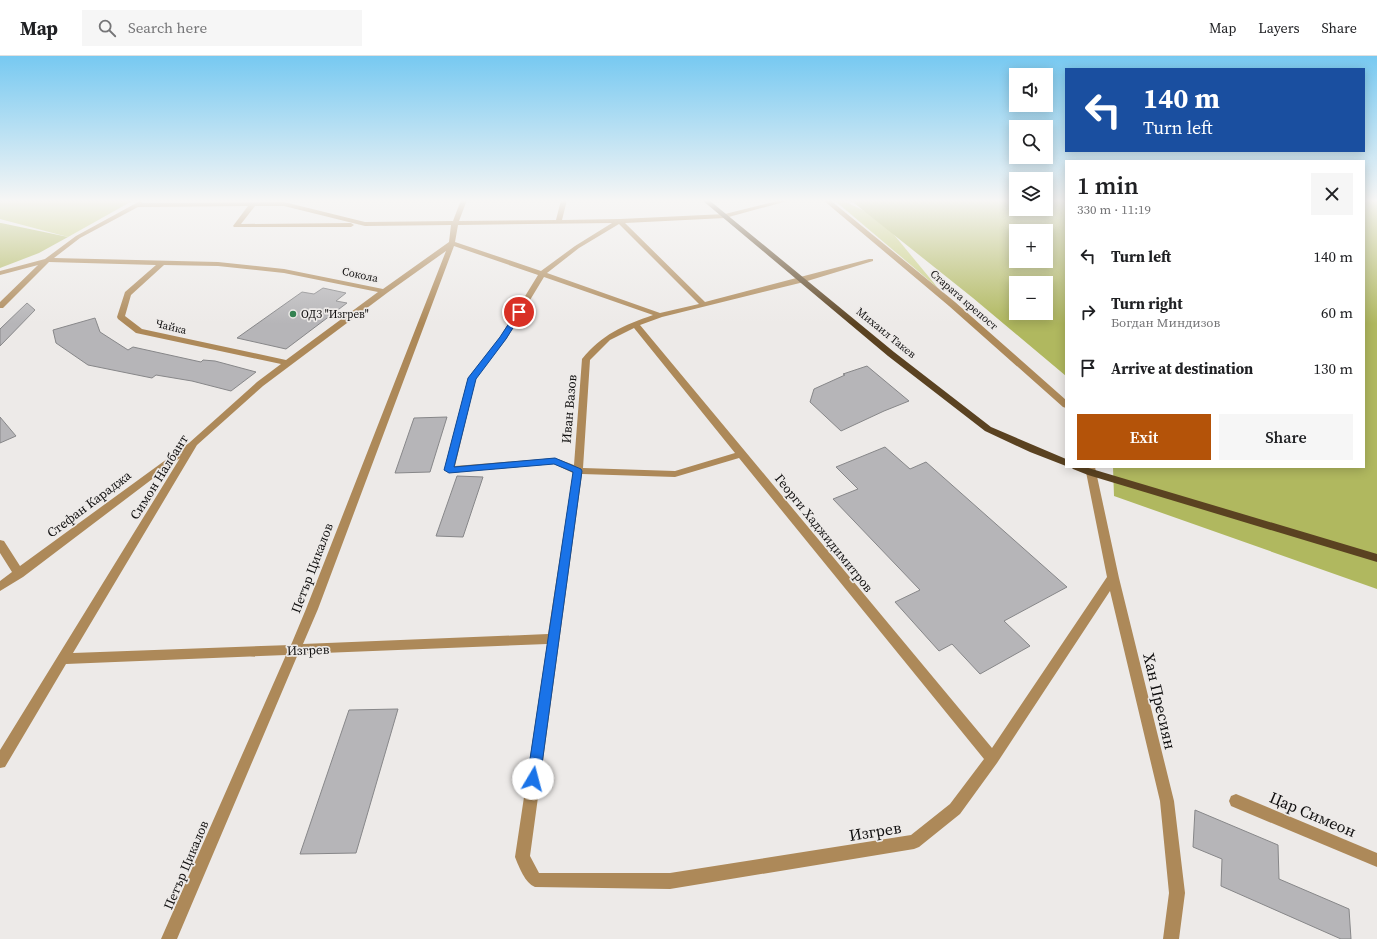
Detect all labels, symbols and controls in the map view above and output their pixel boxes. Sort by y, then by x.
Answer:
search box [82,10,362,46]
text: Map [20,15,58,41]
icon: search [96,17,118,39]
text: Search here [128,17,207,38]
text: Map [1209,18,1236,38]
text: Layers [1258,18,1300,38]
text: Share [1322,18,1357,38]
map controls [1009,68,1053,320]
button: sound [1009,68,1053,112]
text: 140 m [1143,79,1220,117]
icon: left [1077,84,1129,136]
text: Turn left [1143,115,1213,140]
button: search [1009,120,1053,164]
text: 1 min [1077,169,1139,202]
button: layers [1009,172,1053,216]
button: close [1311,173,1353,215]
text: 330 m · 11:19 [1077,201,1151,218]
button: + [1009,224,1053,268]
icon: left [1077,245,1099,267]
text: Turn left [1111,246,1171,267]
text: 140 m [1313,246,1353,267]
street label: Сокола [341,264,380,286]
street label: Старата крепост [927,266,1001,334]
button: − [1009,276,1053,320]
text: Turn right [1111,293,1183,314]
pin [502,295,536,329]
icon: arrive [508,301,530,323]
icon: right [1077,301,1099,323]
text: 60 m [1321,302,1353,323]
street label: Михаил Такев [853,304,919,362]
place label: ОДЗ "Изгрев" [301,307,369,322]
marker: ОДЗ "Изгрев" [288,309,298,319]
text: Богдан Миндизов [1111,314,1220,331]
street label: Чайка [154,316,189,338]
icon: arrive [1077,357,1099,379]
text: Arrive at destination [1111,358,1253,379]
text: 130 m [1313,358,1353,379]
street label: Иван Вазов [558,374,581,444]
button: Exit [1077,414,1211,460]
button: Share [1219,414,1353,460]
street label: Симон Налбант [126,431,192,523]
street label: Стефан Караджа [43,467,135,541]
street label: Георги Хаджидимитров [771,470,877,596]
street label: Петър Цикалов [287,520,337,615]
street label: Изгрев [286,641,330,659]
street label: Хан Пресиян [1138,651,1182,751]
position arrow [512,758,554,800]
street label: Цар Симеон [1266,786,1360,842]
street label: Изгрев [847,816,903,846]
street label: Петър Цикалов [160,818,212,912]

